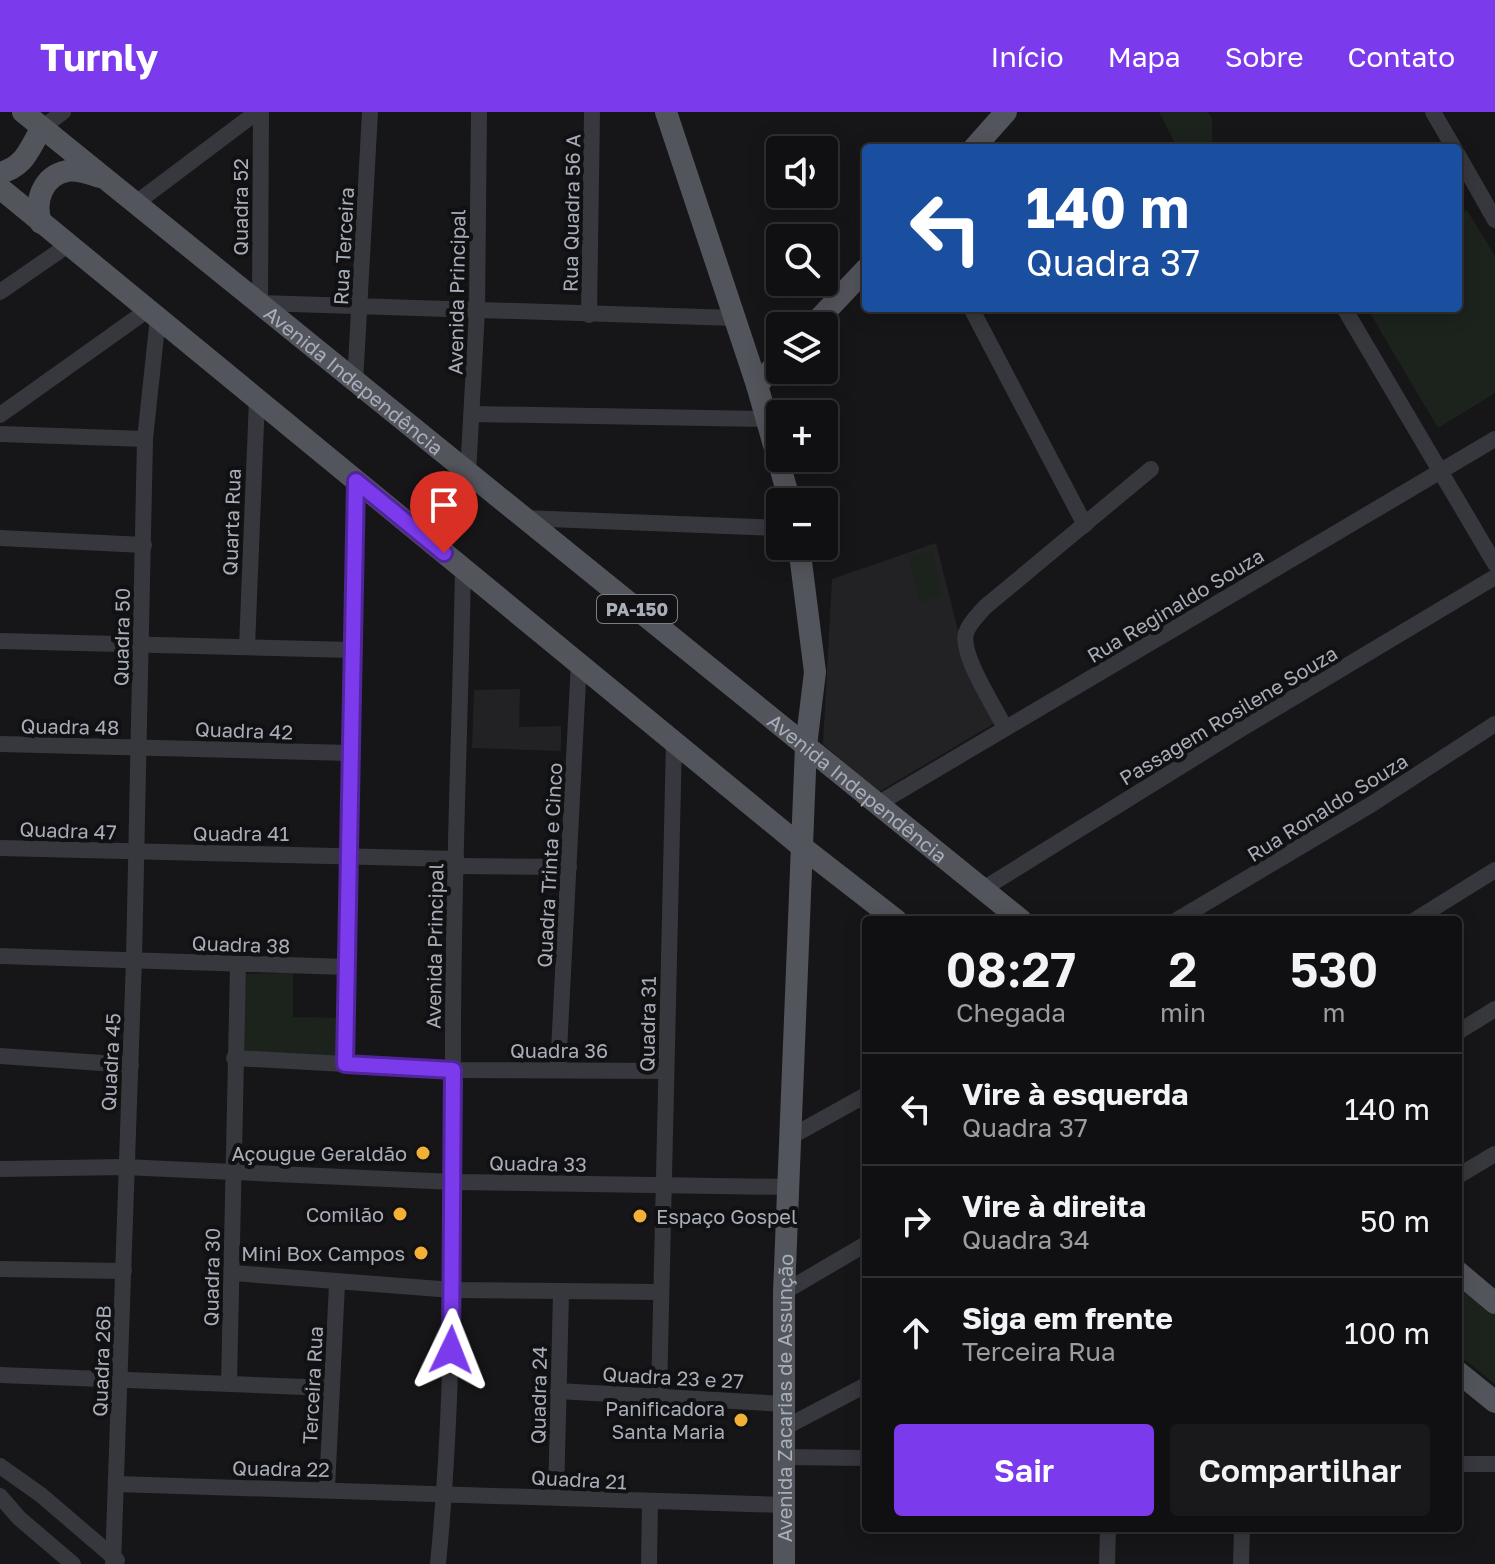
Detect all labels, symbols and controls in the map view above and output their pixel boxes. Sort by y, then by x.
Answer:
text: Turnly [40,34,158,79]
text: Início [991,40,1064,73]
text: Mapa [1108,40,1181,73]
text: Sobre [1225,40,1303,73]
text: Contato [1347,40,1455,73]
street label: Rua Quadra 56 A [558,134,584,292]
map controls [766,136,838,560]
button: sound [766,136,838,208]
street label: Quadra 52 [228,158,252,256]
text: 140 m [1026,173,1189,240]
icon: left [894,176,998,280]
street label: Rua Terceira [328,186,358,306]
street label: Avenida Principal [443,209,469,375]
button: search [766,224,838,296]
text: Quadra 37 [1026,241,1200,284]
street label: Avenida Independência [260,300,449,460]
button: layers [766,312,838,384]
button: + [766,400,838,472]
street label: Quarta Rua [217,468,245,576]
pin [410,471,478,553]
icon: arrive [422,483,466,527]
button: − [766,488,838,560]
street label: Rua Reginaldo Souza [1082,543,1268,667]
street label: Quadra 50 [108,588,134,686]
road number: PA-150 [597,595,677,623]
street label: Passagem Rosilene Souza [1115,640,1341,790]
street label: Avenida Independência [763,708,952,867]
street label: Quadra 48 [20,713,120,739]
street label: Quadra 42 [195,716,293,744]
street label: Rua Ronaldo Souza [1242,748,1412,866]
street label: Quadra Trinta e Cinco [532,762,566,968]
street label: Quadra 47 [19,816,117,844]
street label: Quadra 41 [193,821,289,845]
street label: Avenida Principal [421,863,447,1029]
street label: Quadra 38 [191,930,291,958]
text: 08:27 [946,940,1076,998]
text: 2 [1169,940,1197,998]
text: 530 [1290,940,1378,998]
street label: Quadra 31 [634,976,660,1072]
text: Chegada [956,997,1066,1028]
text: min [1160,997,1206,1028]
text: m [1322,997,1346,1028]
street label: Quadra 45 [95,1012,125,1112]
street label: Quadra 36 [510,1038,608,1062]
text: Vire à esquerda [962,1076,1188,1112]
icon: left [894,1087,938,1131]
text: 140 m [1345,1091,1430,1127]
text: Quadra 37 [962,1112,1088,1143]
place label: Açougue Geraldão [231,1141,407,1165]
marker: Açougue Geraldão [414,1144,432,1162]
street label: Quadra 33 [489,1150,587,1176]
text: Vire à direita [962,1188,1146,1224]
icon: right [894,1199,938,1243]
place label: Comilão [306,1202,384,1226]
text: 50 m [1360,1203,1430,1239]
place label: Espaço Gospel [656,1204,797,1228]
marker: Comilão [391,1205,409,1223]
marker: Espaço Gospel [631,1207,649,1225]
text: Quadra 34 [962,1224,1090,1255]
street label: Quadra 30 [198,1228,224,1326]
place label: Mini Box Campos [241,1241,405,1265]
marker: Mini Box Campos [412,1244,430,1262]
street label: Avenida Zacarias de Assunção [772,1253,798,1542]
text: Siga em frente [962,1300,1173,1336]
street label: Quadra 26B [87,1305,115,1417]
position arrow [409,1308,493,1392]
icon: ahead [894,1311,938,1355]
text: 100 m [1344,1315,1430,1351]
street label: Terceira Rua [297,1325,327,1445]
text: Terceira Rua [962,1336,1116,1367]
street label: Quadra 24 [525,1346,551,1444]
street label: Quadra 23 e 27 [602,1361,744,1393]
place label: Panificadora Santa Maria [605,1396,725,1443]
marker: Panificadora Santa Maria [732,1411,750,1429]
button: Sair [894,1424,1154,1516]
button: Compartilhar [1170,1424,1430,1516]
street label: Quadra 22 [232,1455,330,1481]
street label: Quadra 21 [531,1465,628,1494]

